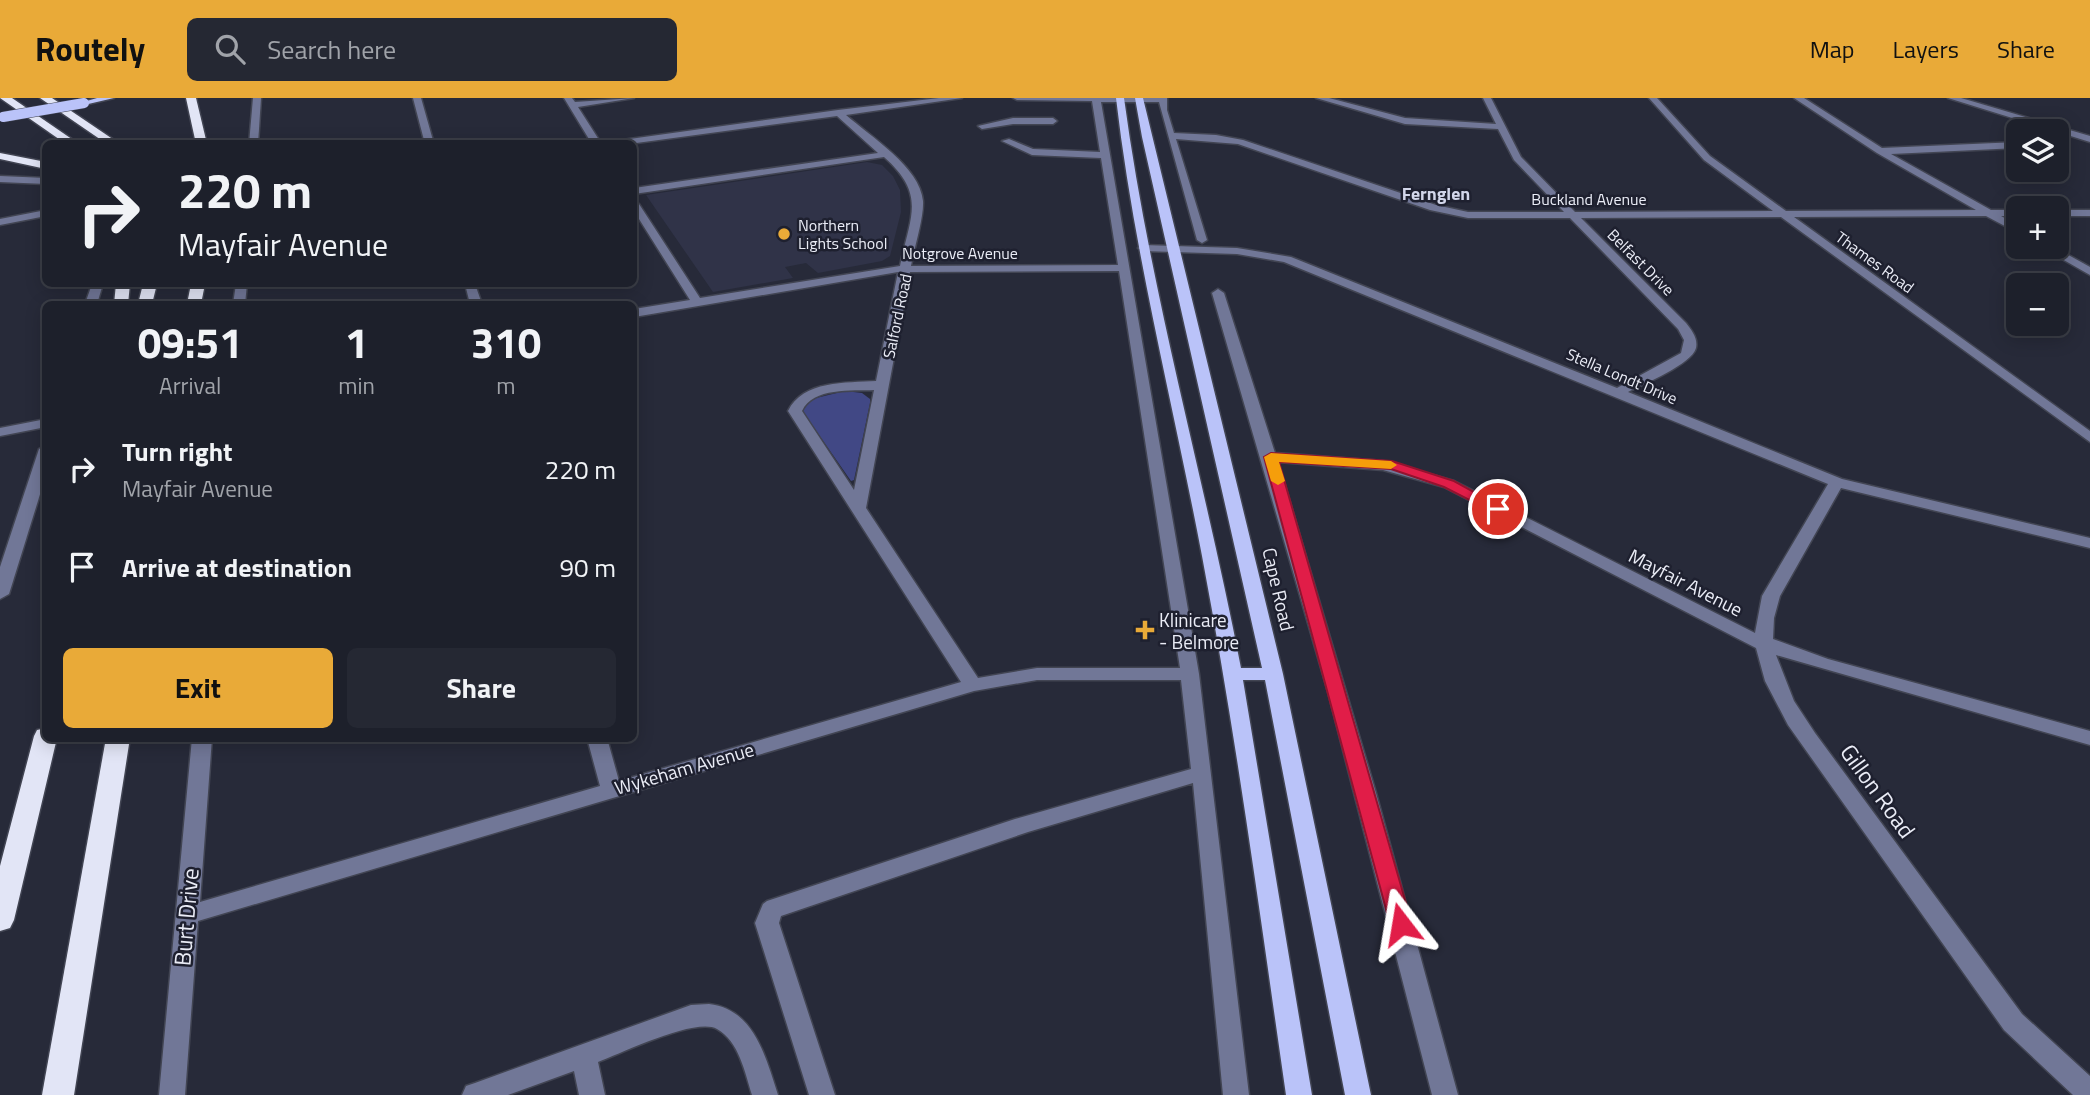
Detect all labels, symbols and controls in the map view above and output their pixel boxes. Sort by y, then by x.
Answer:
search box [187,18,677,81]
text: Routely [35,24,145,74]
icon: search [211,30,249,68]
text: Search here [267,30,396,69]
text: Map [1810,31,1855,67]
text: Layers [1893,31,1959,67]
text: Share [1997,31,2055,67]
map controls [2006,119,2069,336]
button: layers [2006,119,2069,182]
text: 220 m [178,152,312,227]
icon: right [63,168,154,259]
district label: Fernglen [1402,180,1470,207]
street label: Buckland Avenue [1531,187,1647,211]
button: + [2006,196,2069,259]
place label: Northern Lights School [798,213,887,255]
text: Mayfair Avenue [178,220,388,268]
street label: Belfast Drive [1602,223,1680,301]
street label: Thames Road [1831,225,1919,299]
marker: Northern Lights School [776,226,792,242]
street label: Notgrove Avenue [902,241,1018,265]
street label: Salford Road [876,271,918,361]
button: − [2006,273,2069,336]
text: 09:51 [138,310,243,374]
text: 1 [345,310,368,374]
text: 310 [471,310,541,374]
street label: Stella Londt Drive [1563,342,1681,410]
text: Arrival [159,368,221,403]
text: min [338,368,375,403]
text: m [496,368,516,403]
text: Turn right [122,432,233,471]
icon: right [63,450,101,488]
text: 220 m [545,450,616,489]
text: Mayfair Avenue [122,471,273,506]
pin [1468,479,1528,539]
icon: arrive [1479,490,1517,528]
street label: Mayfair Avenue [1624,541,1748,623]
street label: Cape Road [1255,544,1303,634]
icon: arrive [63,548,101,586]
text: Arrive at destination [122,548,352,587]
text: 90 m [559,548,616,587]
place label: Klinicare - Belmore [1159,605,1239,656]
marker: Klinicare - Belmore [1137,622,1153,638]
button: Exit [63,648,333,728]
button: Share [347,648,616,728]
street label: Wykeham Avenue [611,734,757,802]
street label: Gillon Road [1832,737,1924,845]
street label: Burt Drive [164,867,208,967]
position arrow [1364,887,1438,961]

